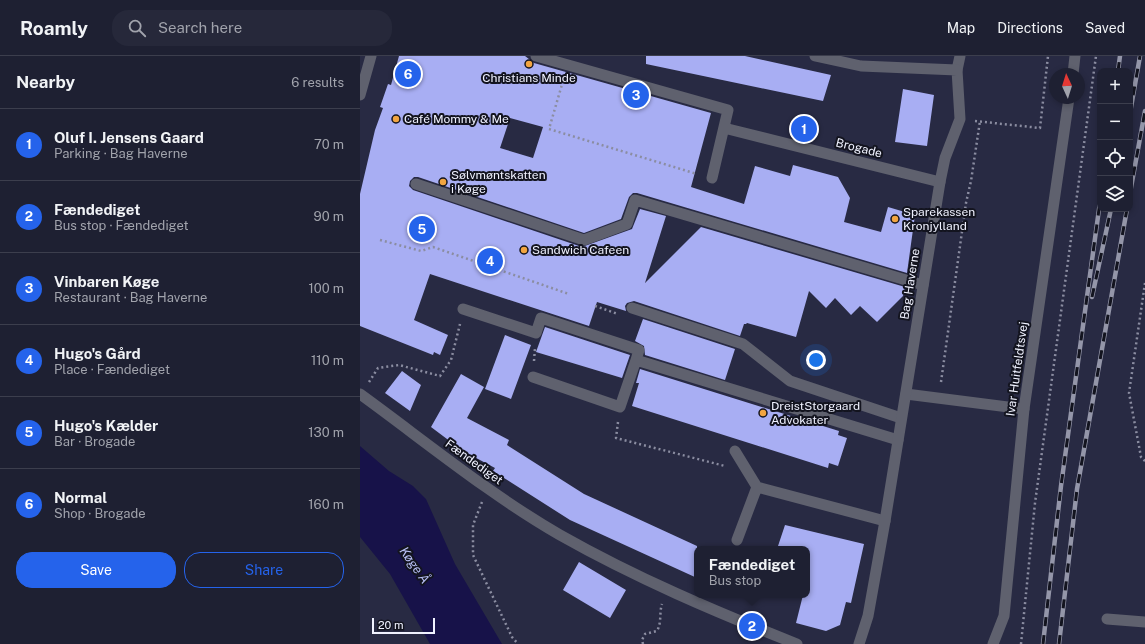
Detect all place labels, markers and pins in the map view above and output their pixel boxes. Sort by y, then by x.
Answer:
pin: 6 [395,59,421,89]
marker: Christians Minde [524,59,534,69]
place label: Christians Minde [482,71,576,85]
pin: 3 [623,80,649,110]
place label: Café Mommy & Me [404,112,509,126]
marker: Café Mommy & Me [391,114,401,124]
pin: 1 [791,114,817,144]
place label: Sølvmøntskatten i Køge [451,168,546,196]
marker: Sølvmøntskatten i Køge [438,177,448,187]
place label: Sparekassen Kronjylland [903,205,975,233]
pin: 5 [409,214,435,244]
marker: Sparekassen Kronjylland [890,214,900,224]
place label: Sandwich Cafeen [532,243,629,257]
marker: Sandwich Cafeen [519,245,529,255]
pin: 4 [477,246,503,276]
place label: DreistStorgaard Advokater [771,399,860,427]
marker: DreistStorgaard Advokater [758,408,768,418]
pin: 2 [739,611,765,641]

